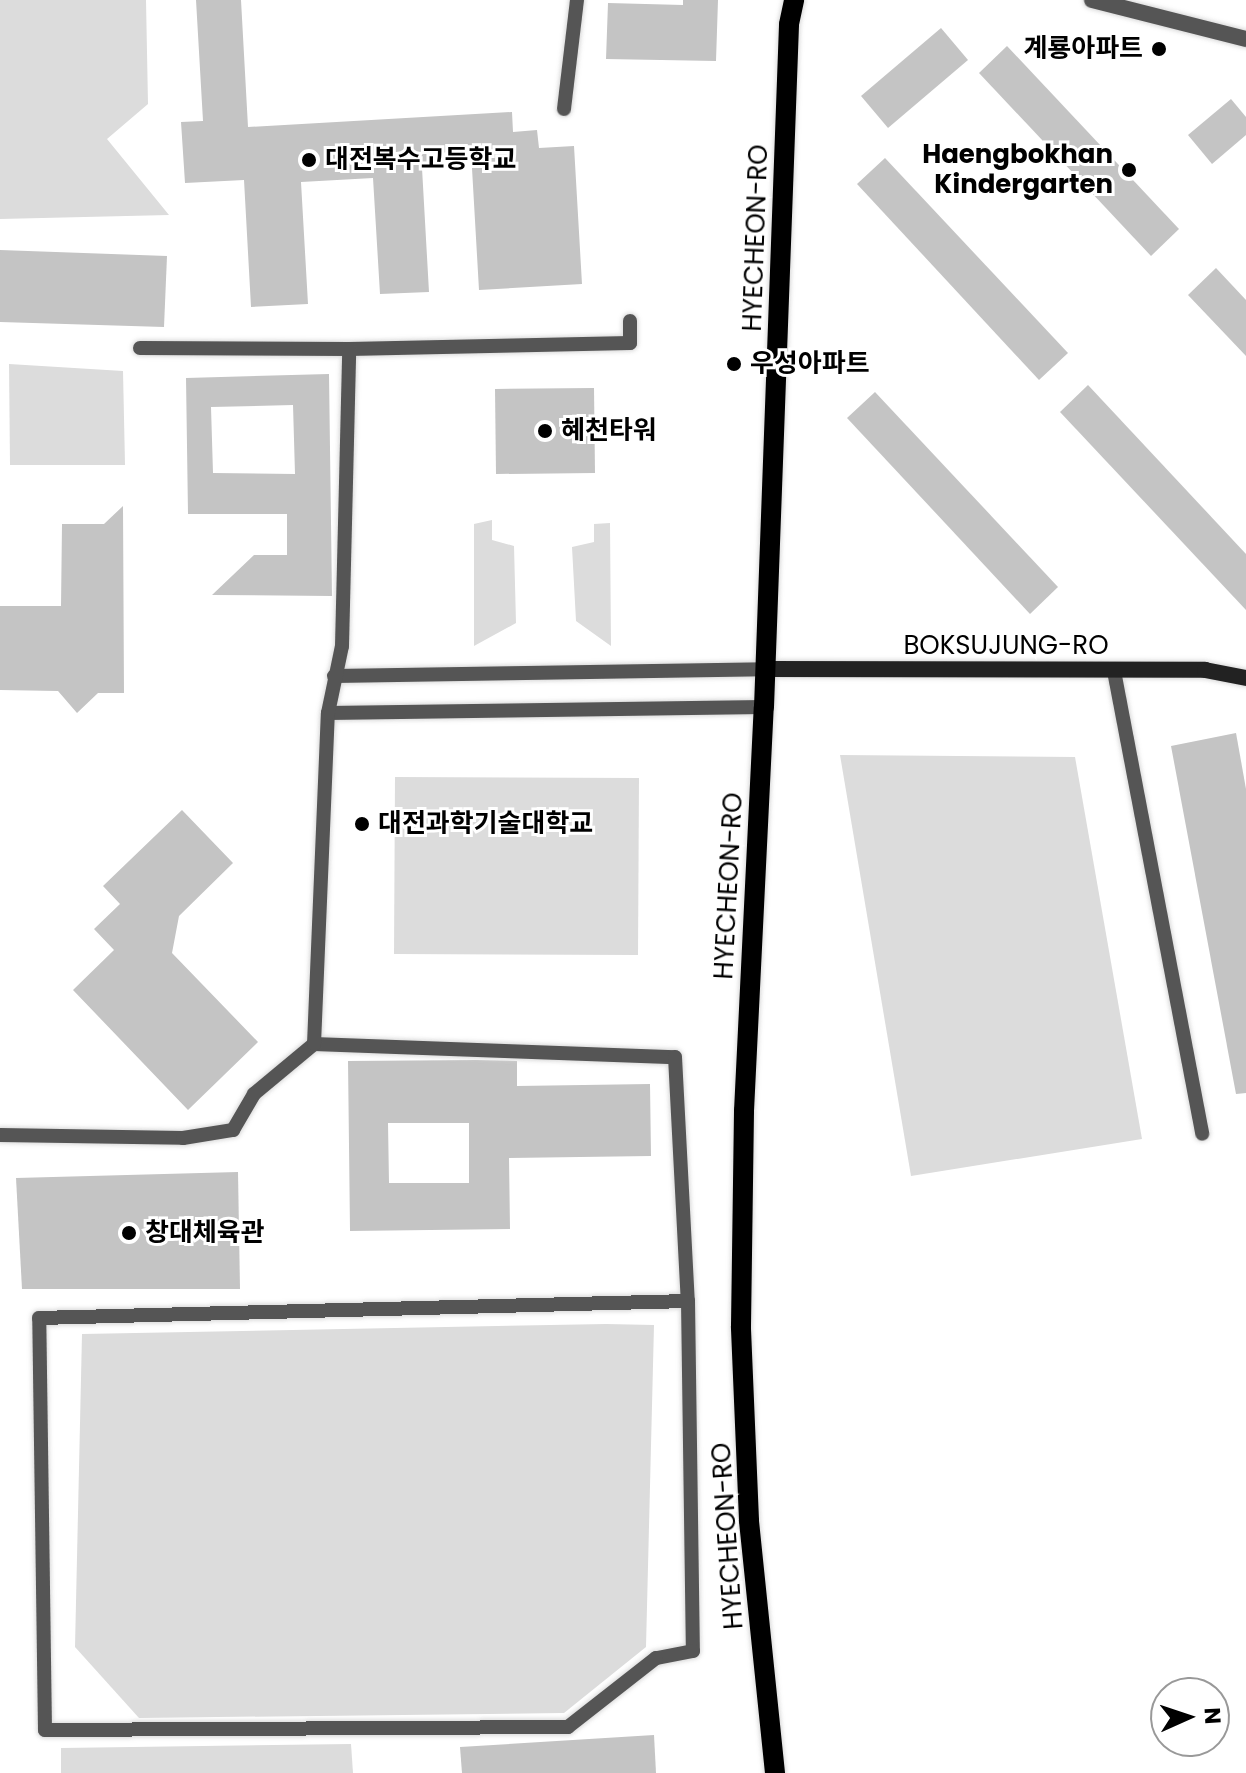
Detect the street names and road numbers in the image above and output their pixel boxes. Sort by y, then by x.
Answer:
street label: HYECHEON-RO [737,144,775,332]
street label: BOKSUJUNG-RO [903,630,1109,662]
street label: HYECHEON-RO [709,792,749,980]
street label: HYECHEON-RO [706,1442,750,1630]

